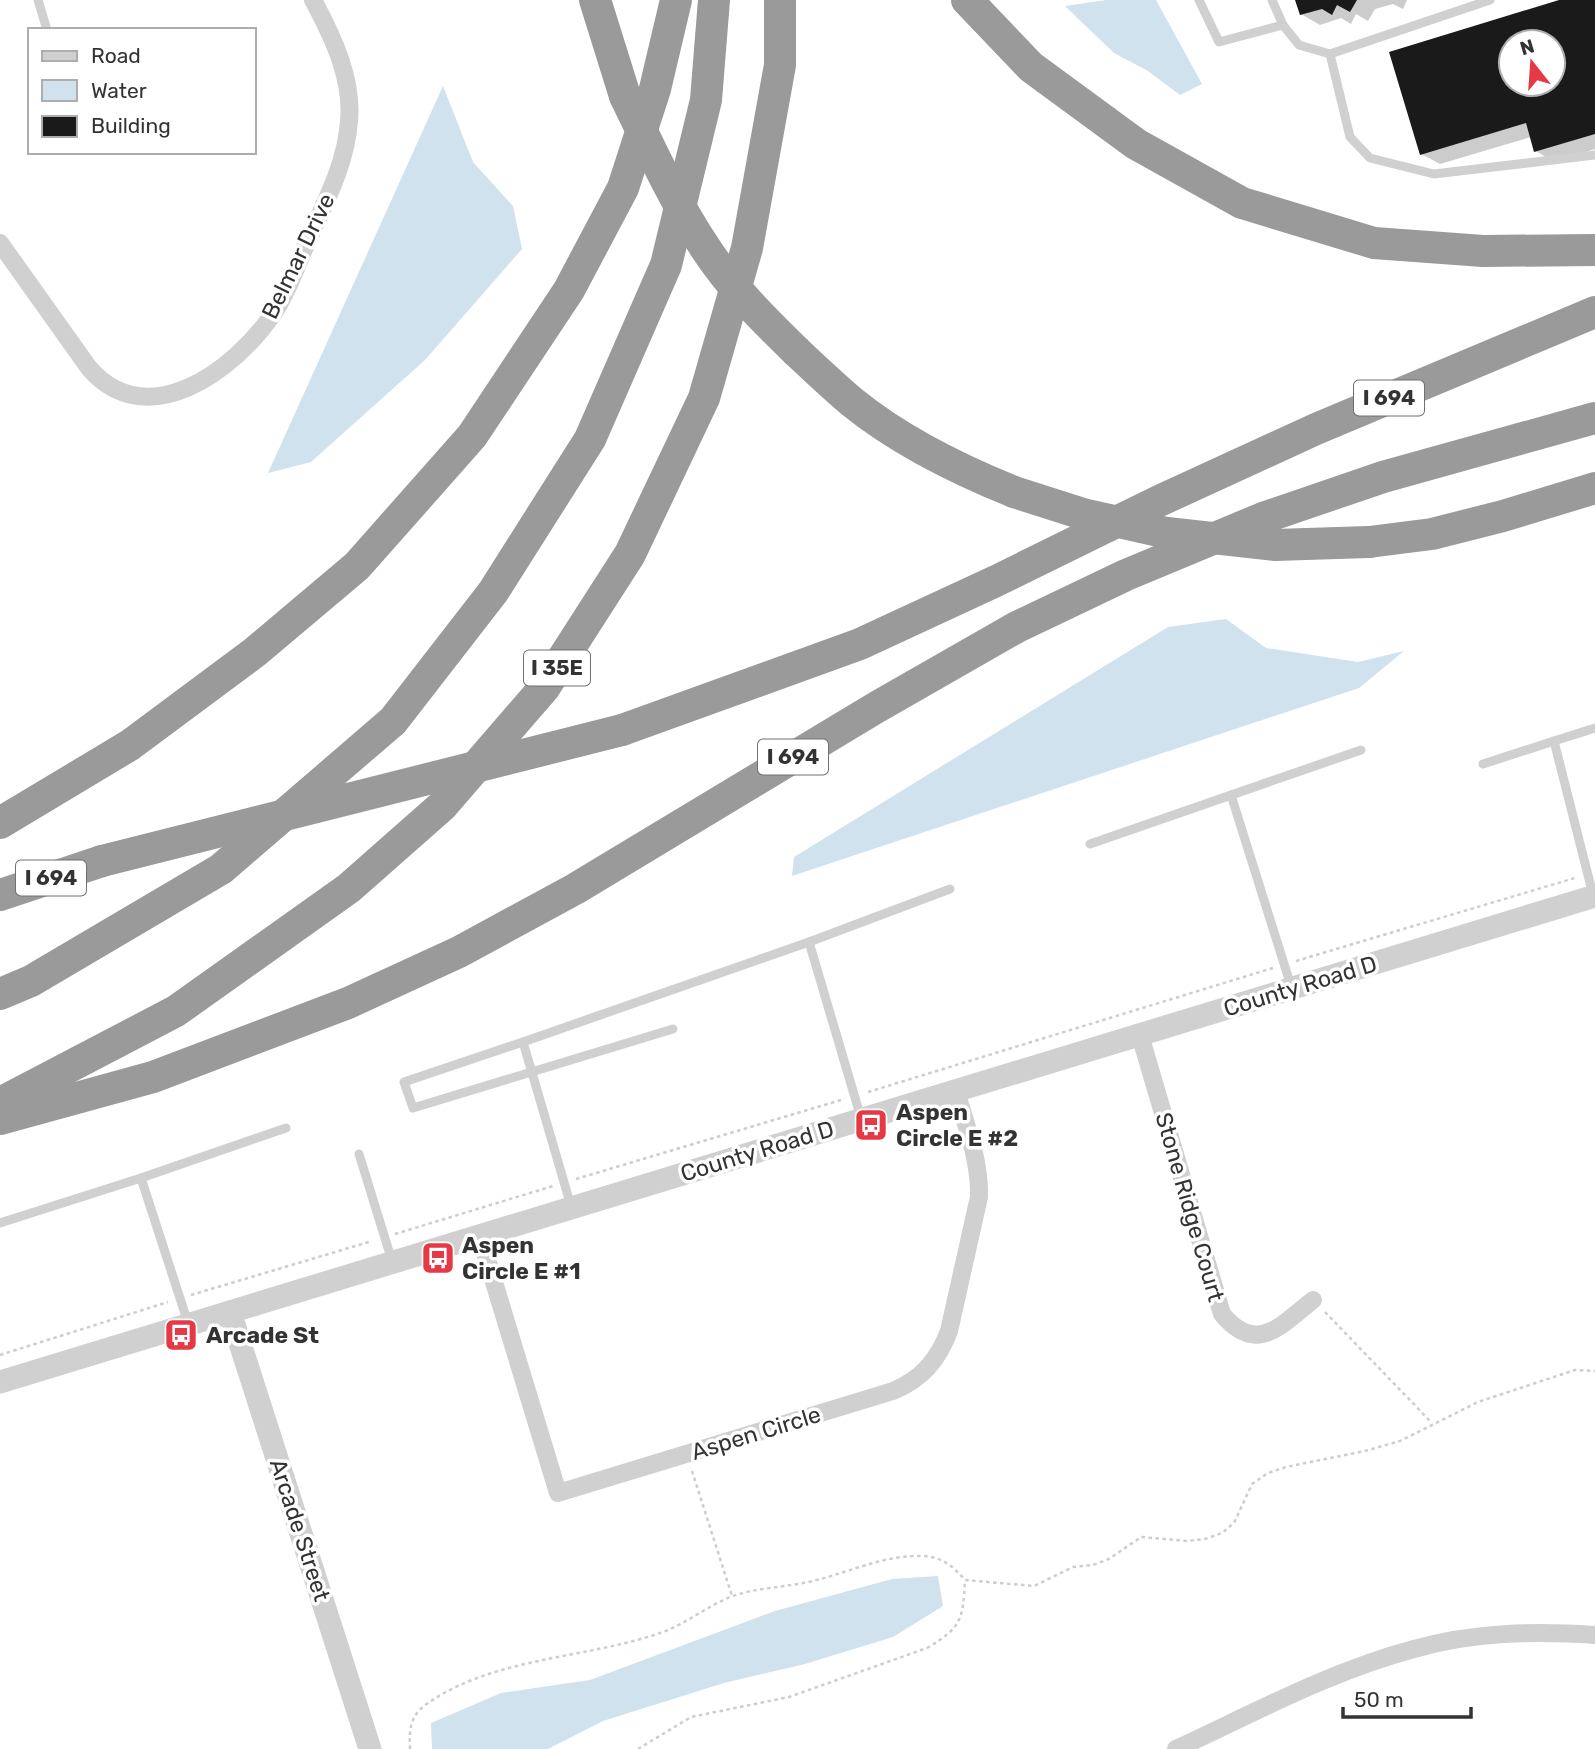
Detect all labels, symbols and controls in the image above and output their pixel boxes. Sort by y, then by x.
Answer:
legend [28,28,256,154]
north arrow [1497,28,1567,98]
text: N [1517,34,1537,60]
text: Road [91,43,141,68]
text: Water [91,78,147,103]
text: Building [91,113,171,138]
street label: Belmar Drive [256,189,340,323]
road number: I 694 [1354,380,1424,416]
road number: I 35E [524,650,590,686]
road number: I 694 [758,740,828,774]
road number: I 694 [16,860,86,896]
street label: County Road D [1220,949,1380,1023]
place label: Aspen Circle E #2 [896,1098,1018,1152]
bus stop icon: Aspen Circle E #2 [852,1106,890,1144]
street label: Stone Ridge Court [1150,1109,1230,1305]
street label: County Road D [677,1114,837,1188]
place label: Aspen Circle E #1 [462,1231,581,1285]
bus stop icon: Aspen Circle E #1 [419,1239,457,1277]
bus stop icon: Arcade St [162,1316,200,1354]
place label: Arcade St [206,1321,319,1349]
street label: Aspen Circle [688,1400,824,1466]
street label: Arcade Street [264,1455,336,1605]
scale bar [1343,1676,1471,1720]
text: 50 m [1354,1687,1404,1712]

